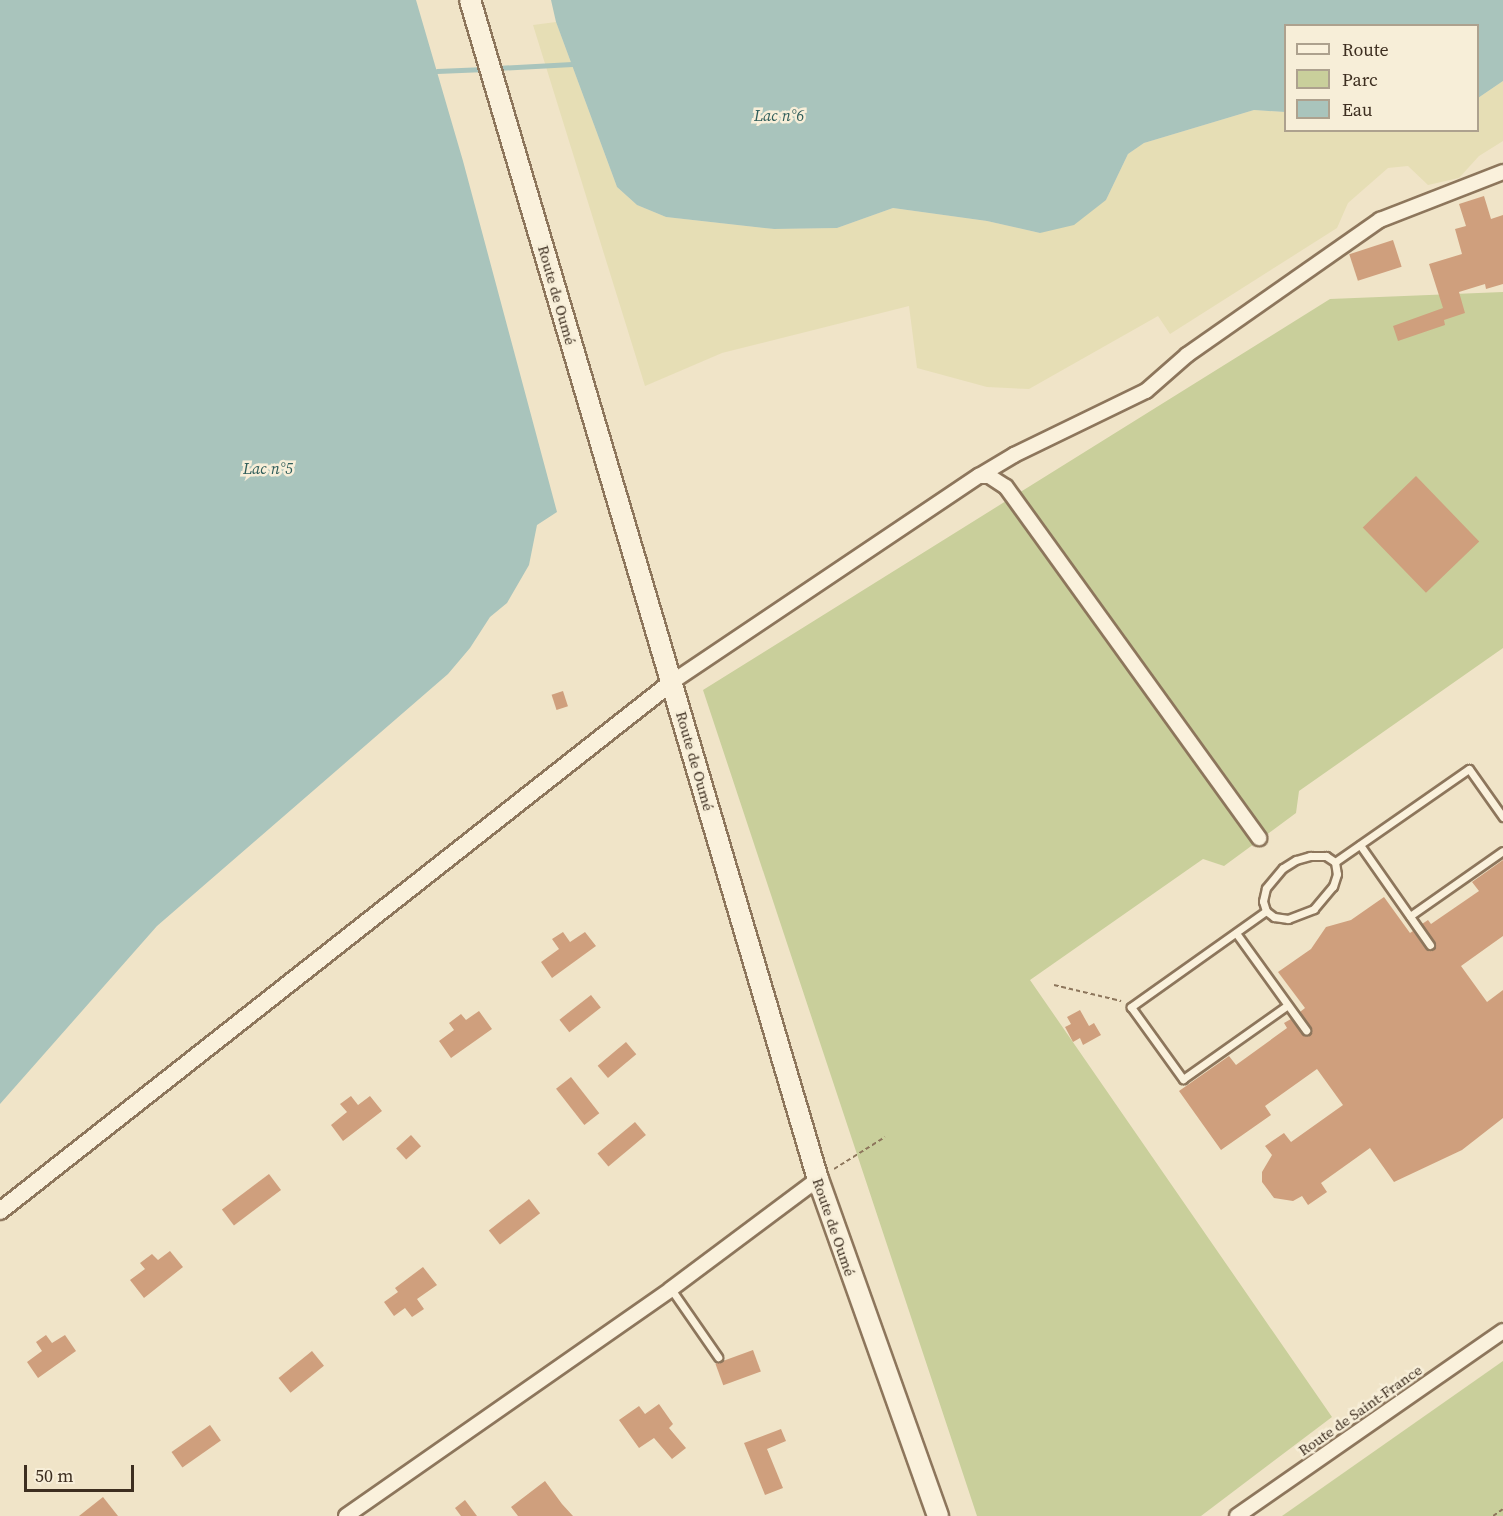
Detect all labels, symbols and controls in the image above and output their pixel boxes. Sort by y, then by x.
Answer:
legend [1284,24,1479,132]
text: Route [1342,37,1389,62]
text: Parc [1342,67,1378,92]
text: Eau [1342,97,1373,122]
water label: Lac n°6 [754,105,804,125]
street label: Route de Oumé [534,243,580,347]
water label: Lac n°5 [243,458,293,478]
street label: Route de Oumé [672,709,718,813]
street label: Route de Oumé [809,1176,859,1278]
street label: Route de Saint-France [1295,1361,1425,1459]
scale bar [27,1453,136,1491]
text: 50 m [35,1463,73,1488]

